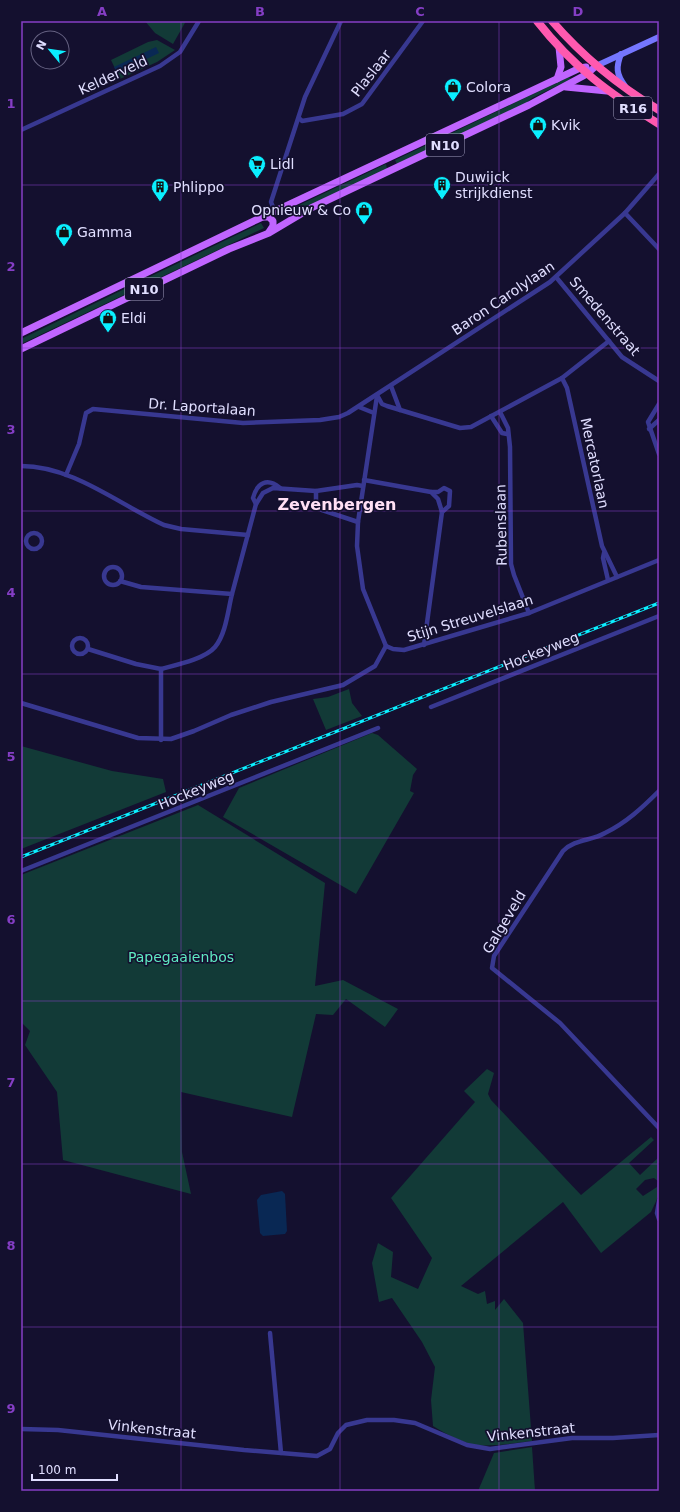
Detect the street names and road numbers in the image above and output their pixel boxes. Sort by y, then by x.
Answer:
street label: Plaslaar [348,46,394,100]
street label: Kelderveld [76,52,150,98]
road number: R16 [614,97,652,119]
road number: N10 [426,134,464,156]
street label: Baron Carolylaan [449,258,557,338]
street label: Smedenstraat [567,274,644,359]
road number: N10 [125,278,163,300]
street label: Dr. Laportalaan [148,395,256,419]
street label: Mercatorlaan [578,416,612,510]
street label: Rubenslaan [492,484,510,566]
street label: Stijn Streuvelslaan [405,591,535,645]
street label: Hockeyweg [501,629,581,673]
street label: Hockeyweg [156,768,236,812]
street label: Galgeveld [479,888,529,956]
street label: Vinkenstraat [107,1416,197,1442]
street label: Vinkenstraat [486,1419,576,1445]

